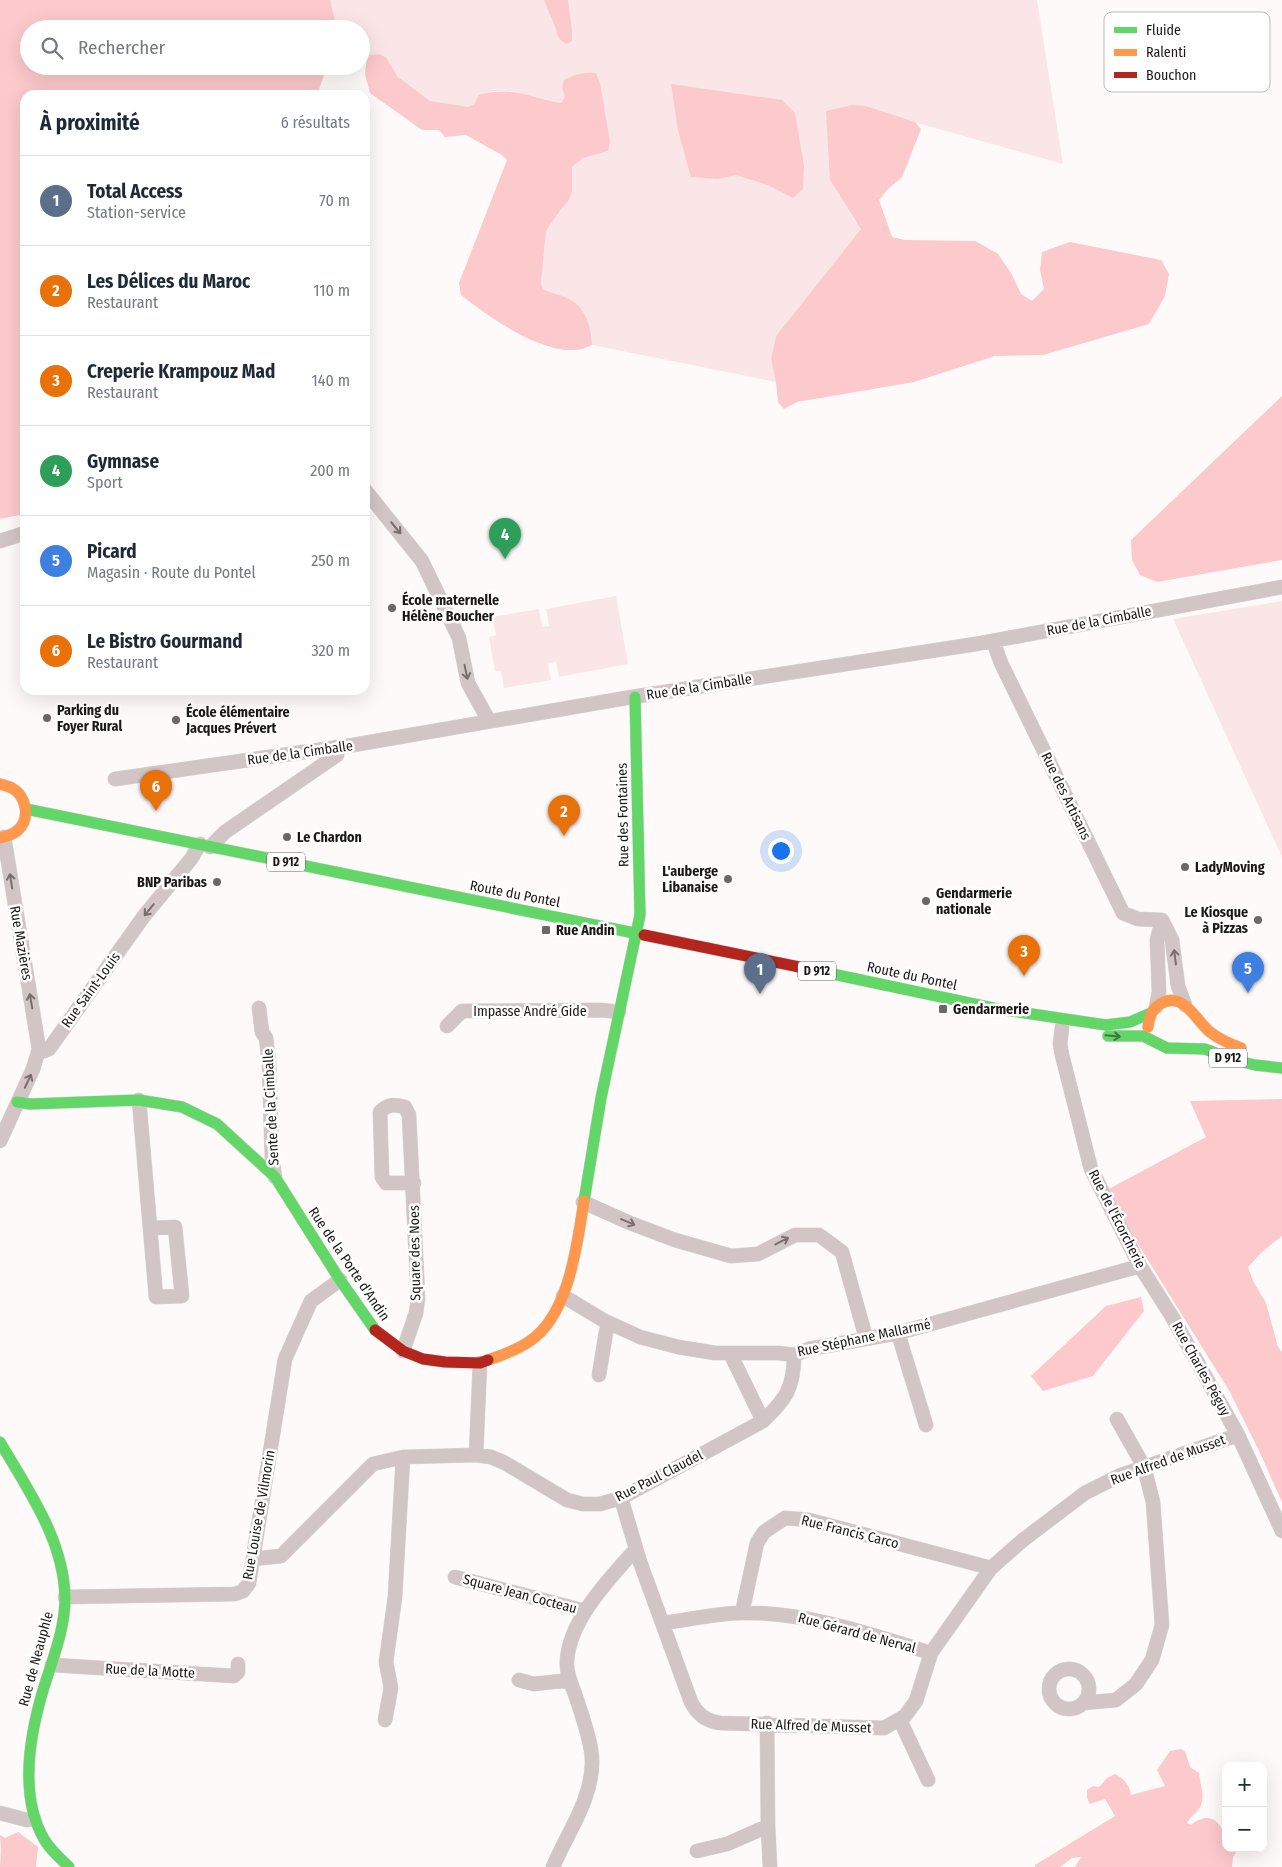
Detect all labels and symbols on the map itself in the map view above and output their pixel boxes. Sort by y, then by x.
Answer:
legend [1104,12,1270,92]
text: Fluide [1146,22,1181,39]
text: Ralenti [1146,44,1186,61]
text: Bouchon [1146,67,1196,84]
pin: 4 [489,518,521,559]
one-way arrow [391,521,402,534]
place label: École maternelle Hélène Boucher [402,591,499,625]
marker: École maternelle Hélène Boucher [386,602,398,614]
street label: Rue de la Cimballe [1045,602,1153,639]
one-way arrow [462,664,471,680]
street label: Rue de la Cimballe [645,670,753,704]
place label: Parking du Foyer Rural [57,702,122,735]
place label: École élémentaire Jacques Prévert [185,703,290,737]
marker: Parking du Foyer Rural [41,712,53,724]
marker: École élémentaire Jacques Prévert [170,714,182,726]
street label: Rue de la Cimballe [246,737,354,769]
street label: Rue des Artisans [1037,749,1095,843]
street label: Rue des Fontaines [614,763,632,867]
pin: 6 [140,770,172,811]
pin: 2 [548,795,580,836]
place label: Le Chardon [297,829,362,846]
marker: Le Chardon [281,831,293,843]
your location [768,838,794,864]
road number: D 912 [267,852,305,872]
place label: LadyMoving [1195,859,1265,876]
marker: LadyMoving [1179,861,1191,873]
place label: L'auberge Libanaise [662,863,718,896]
one-way arrow [6,873,16,889]
marker: L'auberge Libanaise [722,873,734,885]
place label: BNP Paribas [137,874,207,891]
marker: BNP Paribas [211,876,223,888]
street label: Route du Pontel [469,877,562,911]
place label: Gendarmerie nationale [936,885,1012,918]
marker: Gendarmerie nationale [920,895,932,907]
one-way arrow [143,903,154,916]
street label: Rue Mazières [6,904,36,982]
place label: Le Kiosque à Pizzas [1184,904,1248,937]
marker: Le Kiosque à Pizzas [1252,914,1264,926]
place label: Rue Andin [556,922,615,939]
marker: Rue Andin [540,924,552,936]
pin: 3 [1008,935,1040,976]
street label: Rue Saint-Louis [58,949,124,1031]
one-way arrow [1169,950,1179,966]
pin: 5 [1232,952,1264,993]
pin: 1 [744,953,776,994]
street label: Route du Pontel [866,958,959,994]
road number: D 912 [798,961,836,980]
one-way arrow [26,993,36,1009]
place label: Gendarmerie [953,1001,1029,1018]
street label: Impasse André Gide [473,1003,587,1020]
marker: Gendarmerie [937,1003,949,1015]
one-way arrow [1105,1031,1121,1041]
street label: Sente de la Cimballe [259,1048,283,1166]
road number: D 912 [1209,1048,1247,1068]
one-way arrow [23,1074,33,1089]
street label: Rue de l'Écorcherie [1085,1166,1150,1271]
street label: Rue de la Porte d'Andin [305,1204,393,1324]
street label: Square des Noes [406,1205,424,1301]
one-way arrow [620,1217,635,1227]
one-way arrow [774,1236,789,1245]
street label: Rue Stéphane Mallarmé [796,1316,932,1360]
street label: Rue Charles Péguy [1168,1319,1234,1420]
street label: Rue Alfred de Musset [1108,1431,1228,1489]
street label: Rue Paul Claudel [612,1447,706,1505]
street label: Rue Louise de Vilmorin [239,1449,279,1581]
street label: Rue Francis Carco [800,1512,900,1552]
street label: Square Jean Cocteau [461,1571,579,1617]
street label: Rue Gérard de Nerval [796,1609,918,1657]
street label: Rue de Neauphle [15,1610,57,1708]
street label: Rue de la Motte [105,1660,195,1682]
street label: Rue Alfred de Musset [750,1715,872,1737]

